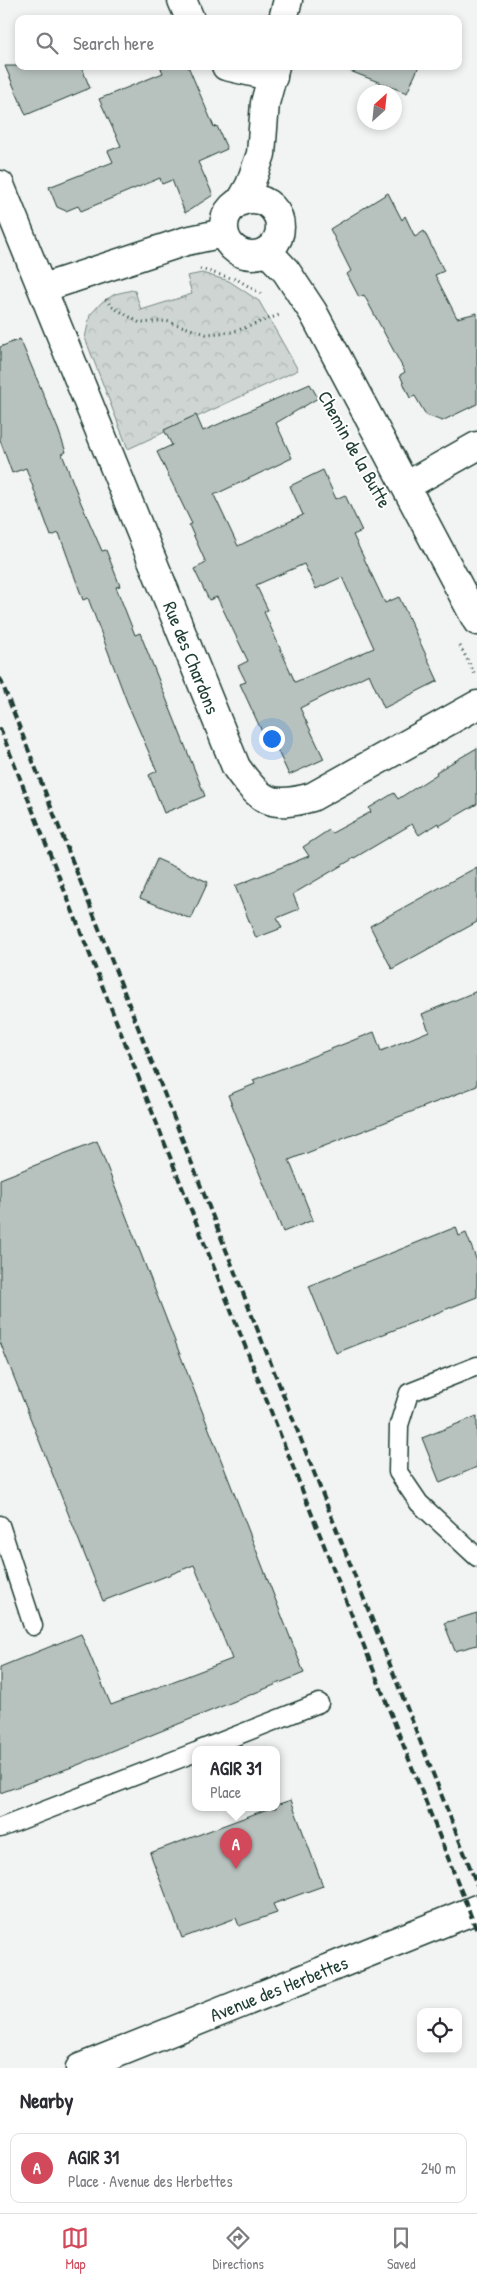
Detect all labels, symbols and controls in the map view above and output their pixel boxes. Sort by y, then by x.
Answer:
search box [15,15,462,70]
icon: search [33,29,61,57]
text: Search here [73,30,154,56]
north arrow [357,85,402,130]
street label: Chemin de la Butte [312,386,398,513]
street label: Rue des Chardons [157,598,226,718]
your location [259,726,285,752]
popup [192,1746,280,1811]
text: AGIR 31 [210,1755,262,1781]
text: Place [210,1781,241,1803]
pin: A [220,1828,252,1869]
street label: Avenue des Herbettes [206,1949,351,2028]
map controls [417,2008,462,2053]
button: locate [417,2008,462,2053]
text: Nearby [20,2086,73,2115]
text: AGIR 31 [68,2144,119,2170]
text: A [33,2157,41,2179]
text: 240 m [421,2157,456,2179]
text: Place · Avenue des Herbettes [68,2170,233,2192]
tab: Map [61,2224,89,2273]
tab: Directions [212,2224,264,2273]
tab: Saved [387,2224,416,2273]

